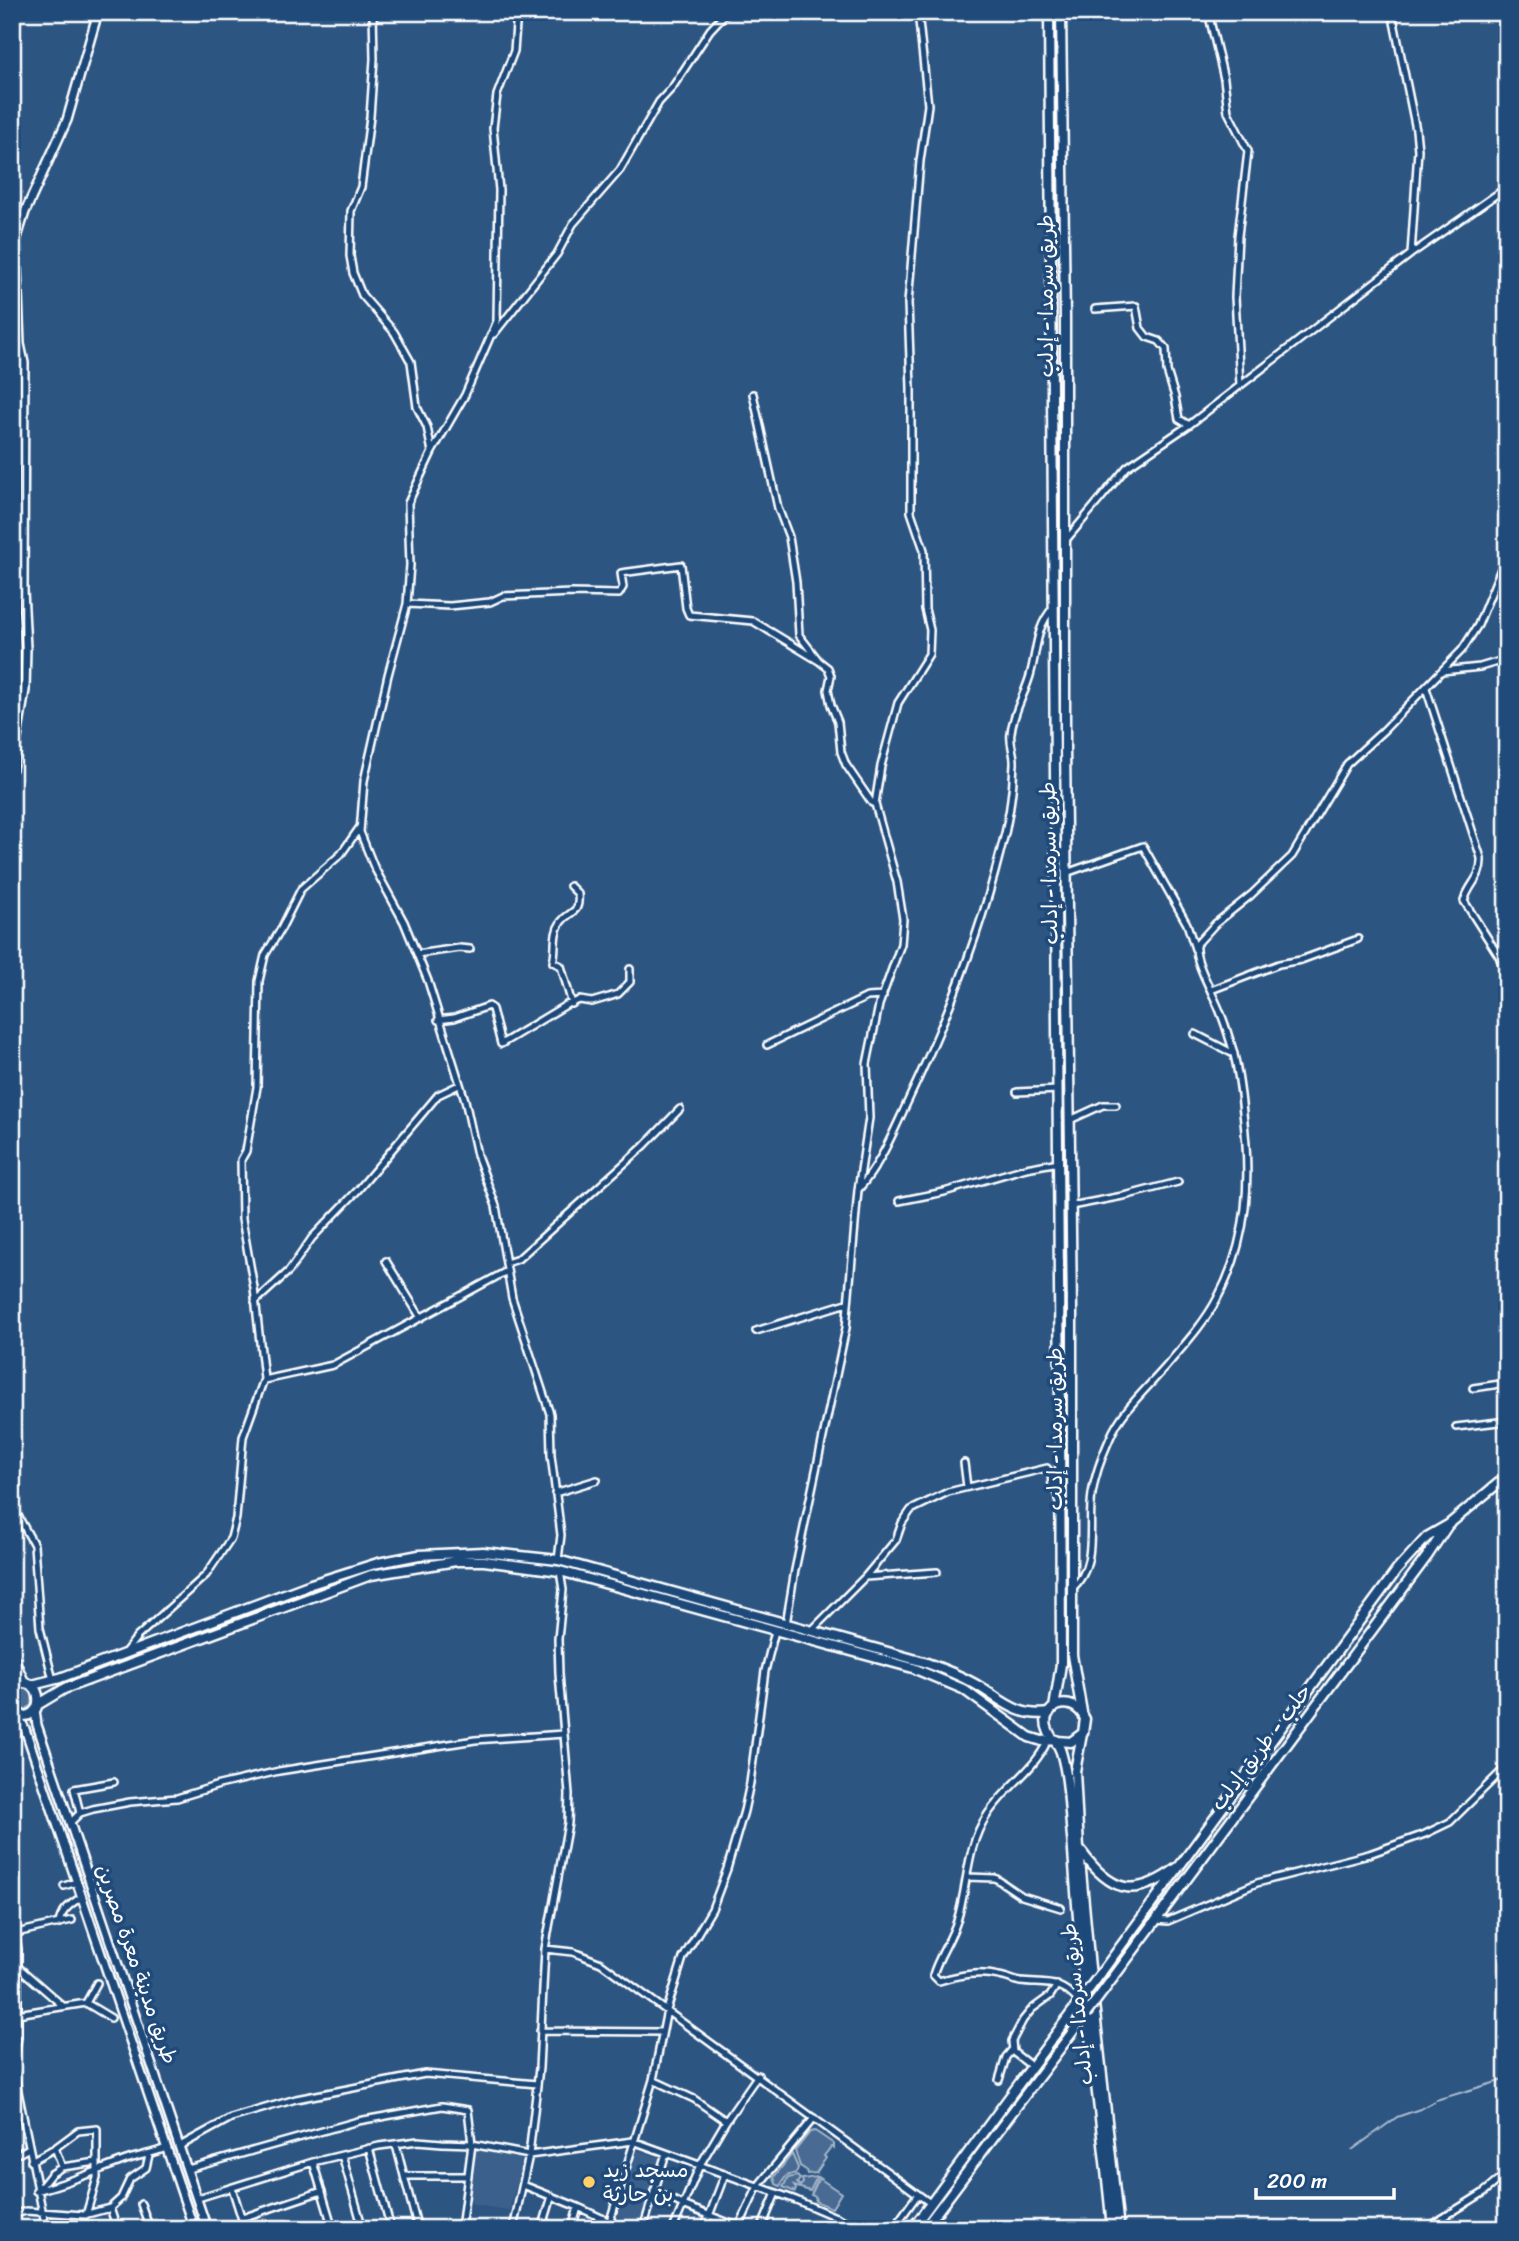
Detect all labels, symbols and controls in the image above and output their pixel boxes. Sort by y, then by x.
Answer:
street label: طريق سرمدا - إدلب [1027,214,1065,378]
street label: طريق سرمدا - إدلب [1029,781,1069,945]
street label: طريق سرمدا - إدلب [1036,1347,1074,1511]
street label: حلب - طريق إدلب [1200,1675,1322,1819]
street label: طريق مدينة معرة مصرين [85,1859,189,2069]
street label: طريق سرمدا - إدلب [1050,1921,1104,2087]
place label: مسجد زيد بن حارثة [603,2151,689,2213]
scale bar [1256,2157,1395,2201]
text: 200 m [1267,2162,1327,2200]
marker: مسجد زيد بن حارثة [581,2174,597,2190]

